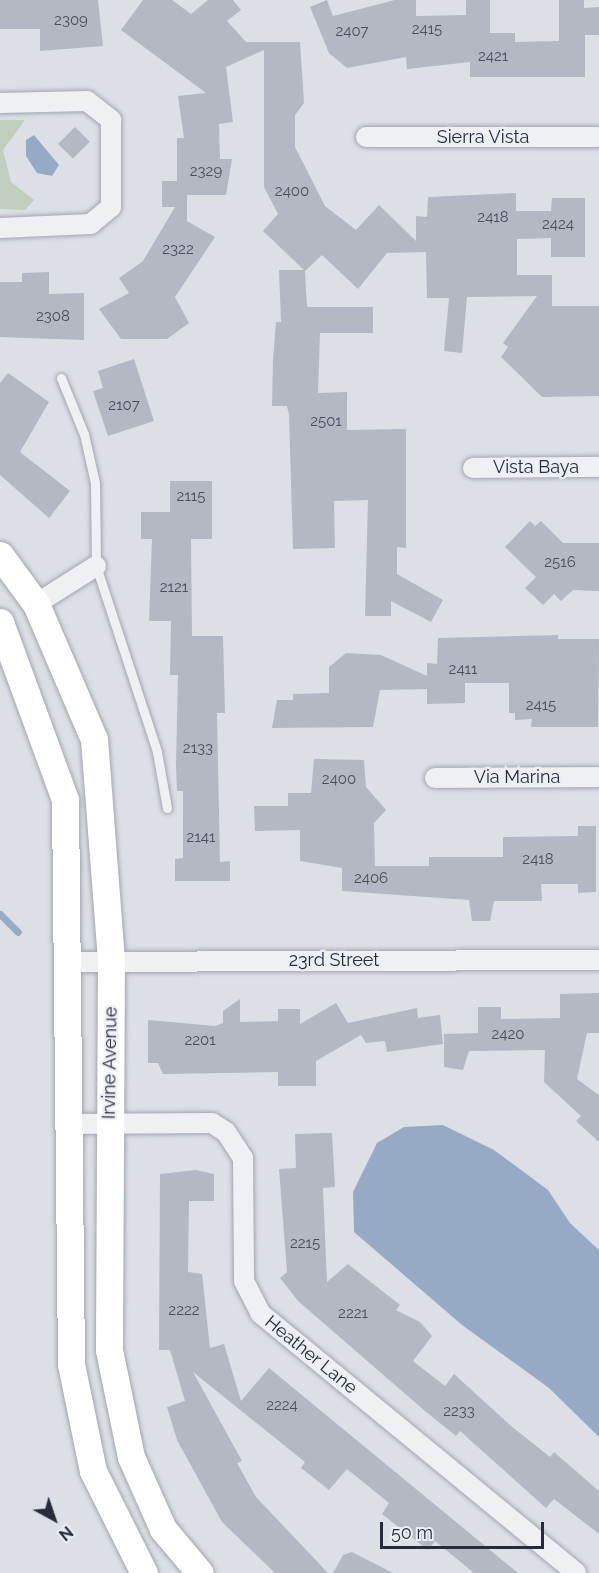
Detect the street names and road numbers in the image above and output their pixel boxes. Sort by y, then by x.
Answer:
street label: Sierra Vista [436,126,530,148]
street label: Vista Baya [493,456,579,478]
street label: Via Marina [474,766,560,788]
street label: 23rd Street [289,949,379,971]
street label: Irvine Avenue [98,1006,122,1120]
street label: Heather Lane [260,1311,362,1399]

